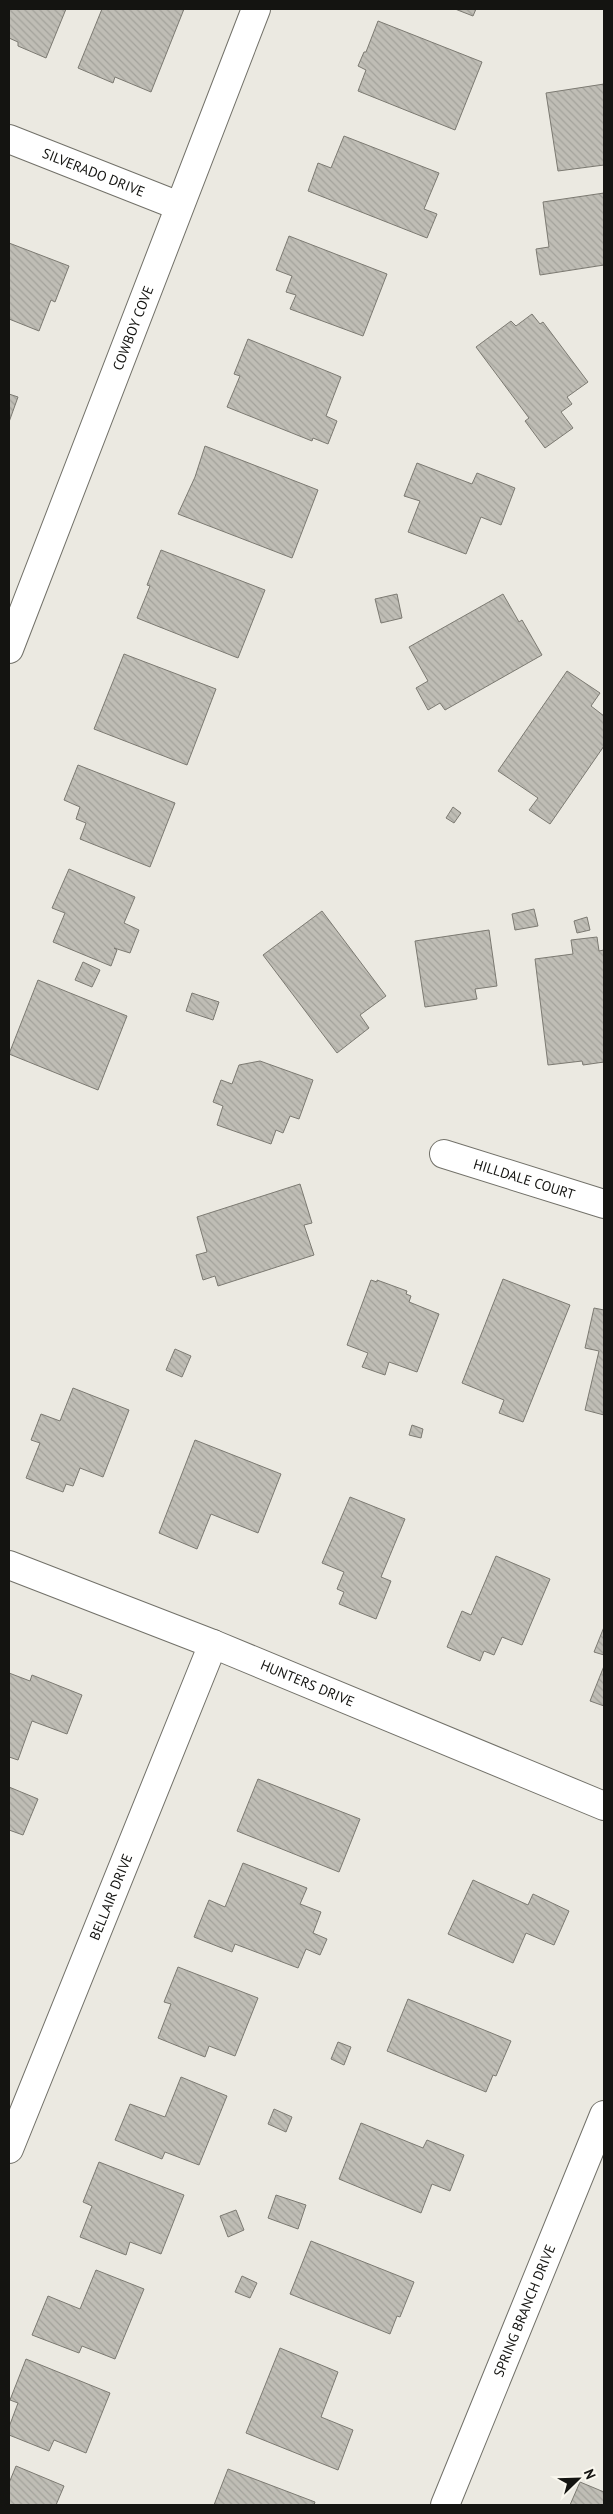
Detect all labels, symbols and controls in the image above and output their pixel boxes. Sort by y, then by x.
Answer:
street label: SILVERADO DRIVE [40,144,147,201]
street label: COWBOY COVE [108,283,157,373]
street label: HILLDALE COURT [471,1155,577,1203]
street label: HUNTERS DRIVE [258,1656,357,1711]
street label: BELLAIR DRIVE [85,1851,136,1943]
street label: SPRING BRANCH DRIVE [489,2242,559,2379]
north arrow [553,2454,603,2504]
text: N [580,2466,600,2482]

